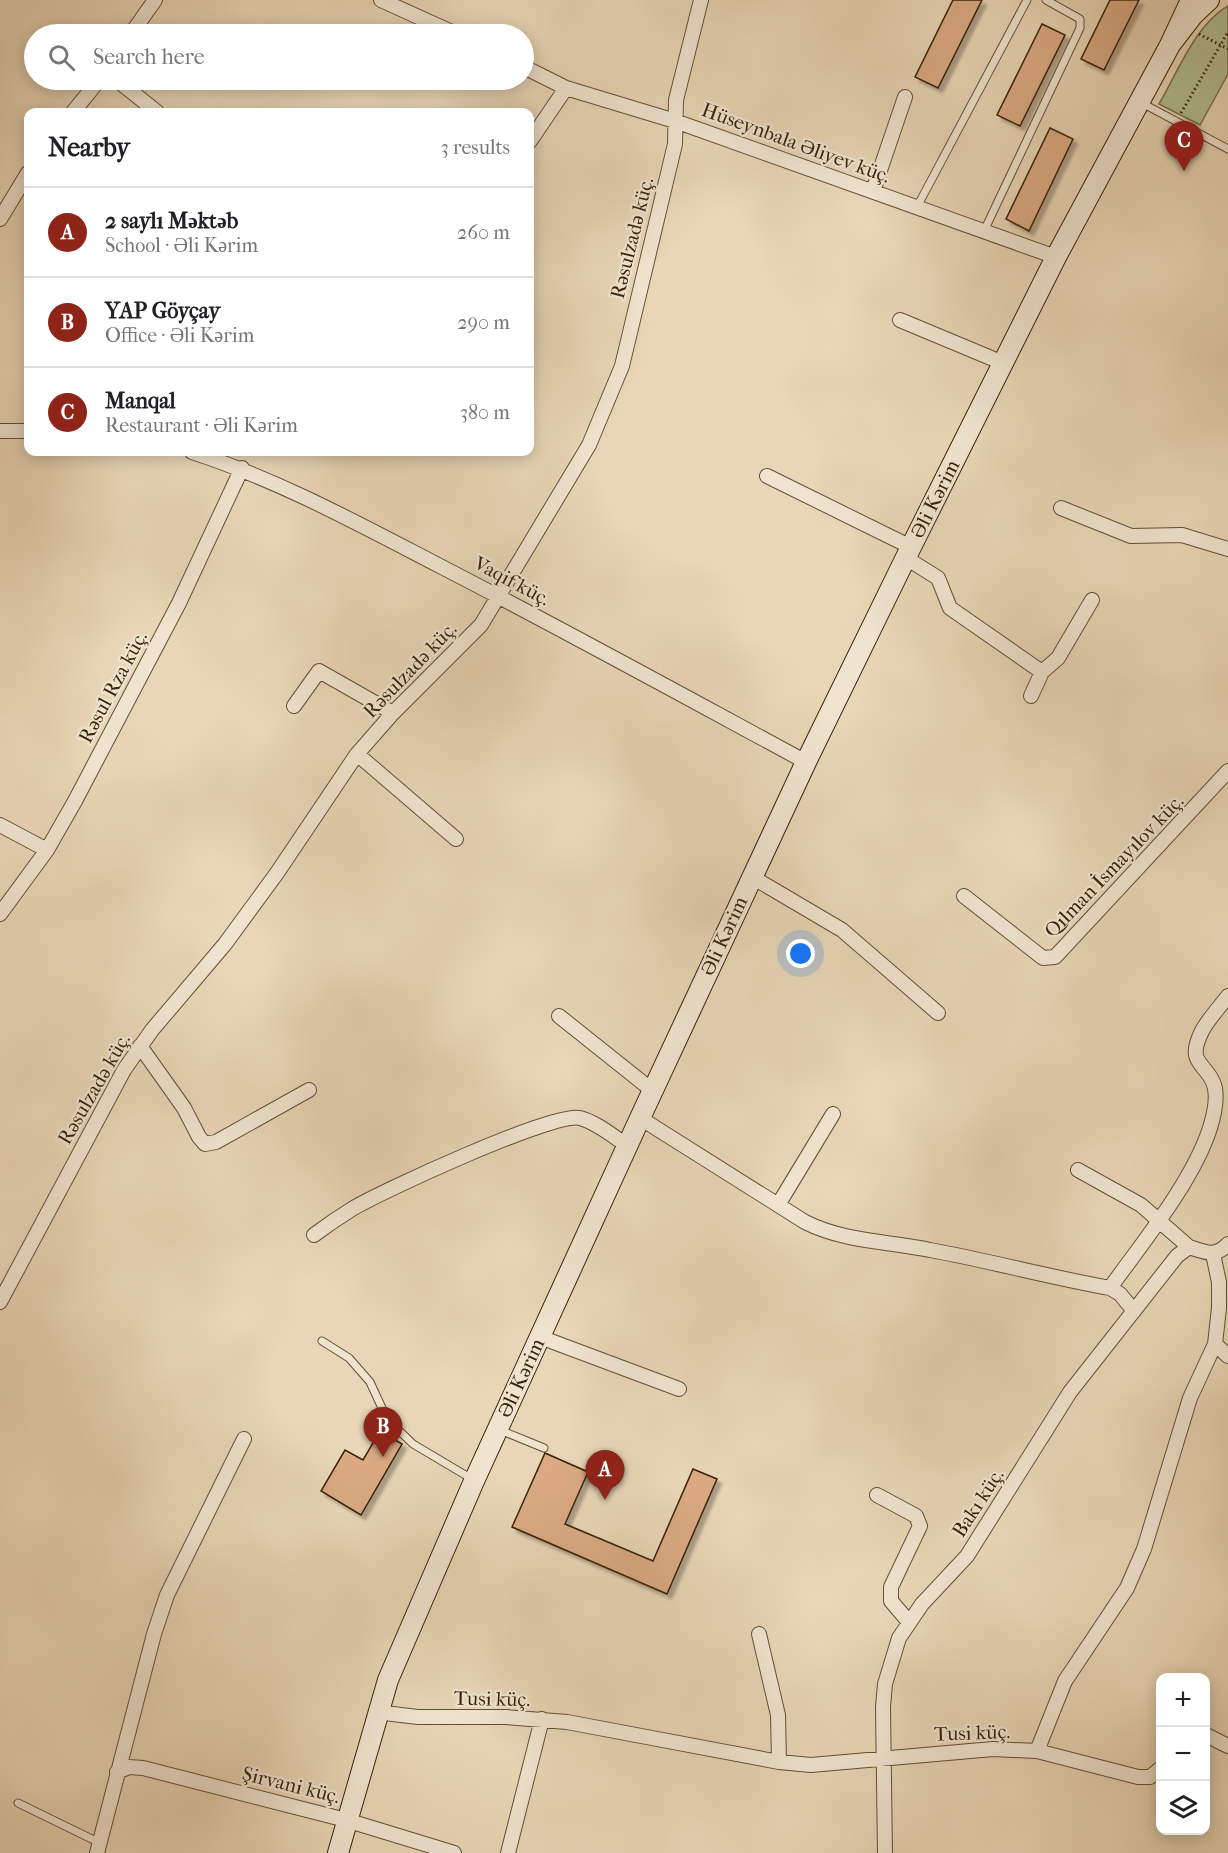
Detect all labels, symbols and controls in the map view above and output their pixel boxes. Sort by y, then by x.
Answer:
search box [24,24,534,90]
icon: search [45,41,78,74]
text: Search here [93,44,205,70]
street label: Hüseynbala Əliyev küç. [699,98,894,188]
pin: C [1164,122,1204,171]
text: Nearby [48,132,130,163]
text: 3 results [441,136,510,159]
street label: Rəsulzadə küç. [606,175,658,301]
text: 2 saylı Məktəb [105,208,238,234]
text: A [61,221,74,244]
text: 260 m [457,221,510,244]
text: School · Əli Kərim [105,234,258,257]
text: YAP Göyçay [105,298,220,324]
text: B [61,311,74,334]
text: 290 m [457,311,510,334]
text: Office · Əli Kərim [105,324,254,347]
text: Manqal [105,388,176,414]
text: C [61,401,74,424]
text: 380 m [460,401,510,424]
text: Restaurant · Əli Kərim [105,414,298,437]
street label: Əli Kərim [906,456,965,542]
street label: Vaqif küç. [469,551,554,611]
street label: Rəsulzadə küç. [359,617,461,723]
street label: Rəsul Rza küç. [74,627,152,747]
street label: Qılman İsmayılov küç. [1039,789,1188,942]
street label: Əli Kərim [696,892,752,979]
your location [786,939,815,968]
street label: Rəsulzadə küç. [53,1029,135,1148]
street label: Əli Kərim [493,1334,549,1421]
pin: B [364,1408,403,1457]
pin: A [586,1450,624,1500]
street label: Bakı küç. [947,1464,1009,1542]
map controls [1156,1673,1210,1835]
button: + [1156,1673,1210,1727]
street label: Tusi küç. [454,1687,530,1711]
street label: Tusi küç. [934,1720,1011,1746]
button: − [1156,1727,1210,1781]
street label: Şirvani küç. [240,1762,342,1808]
button: layers [1156,1781,1210,1835]

